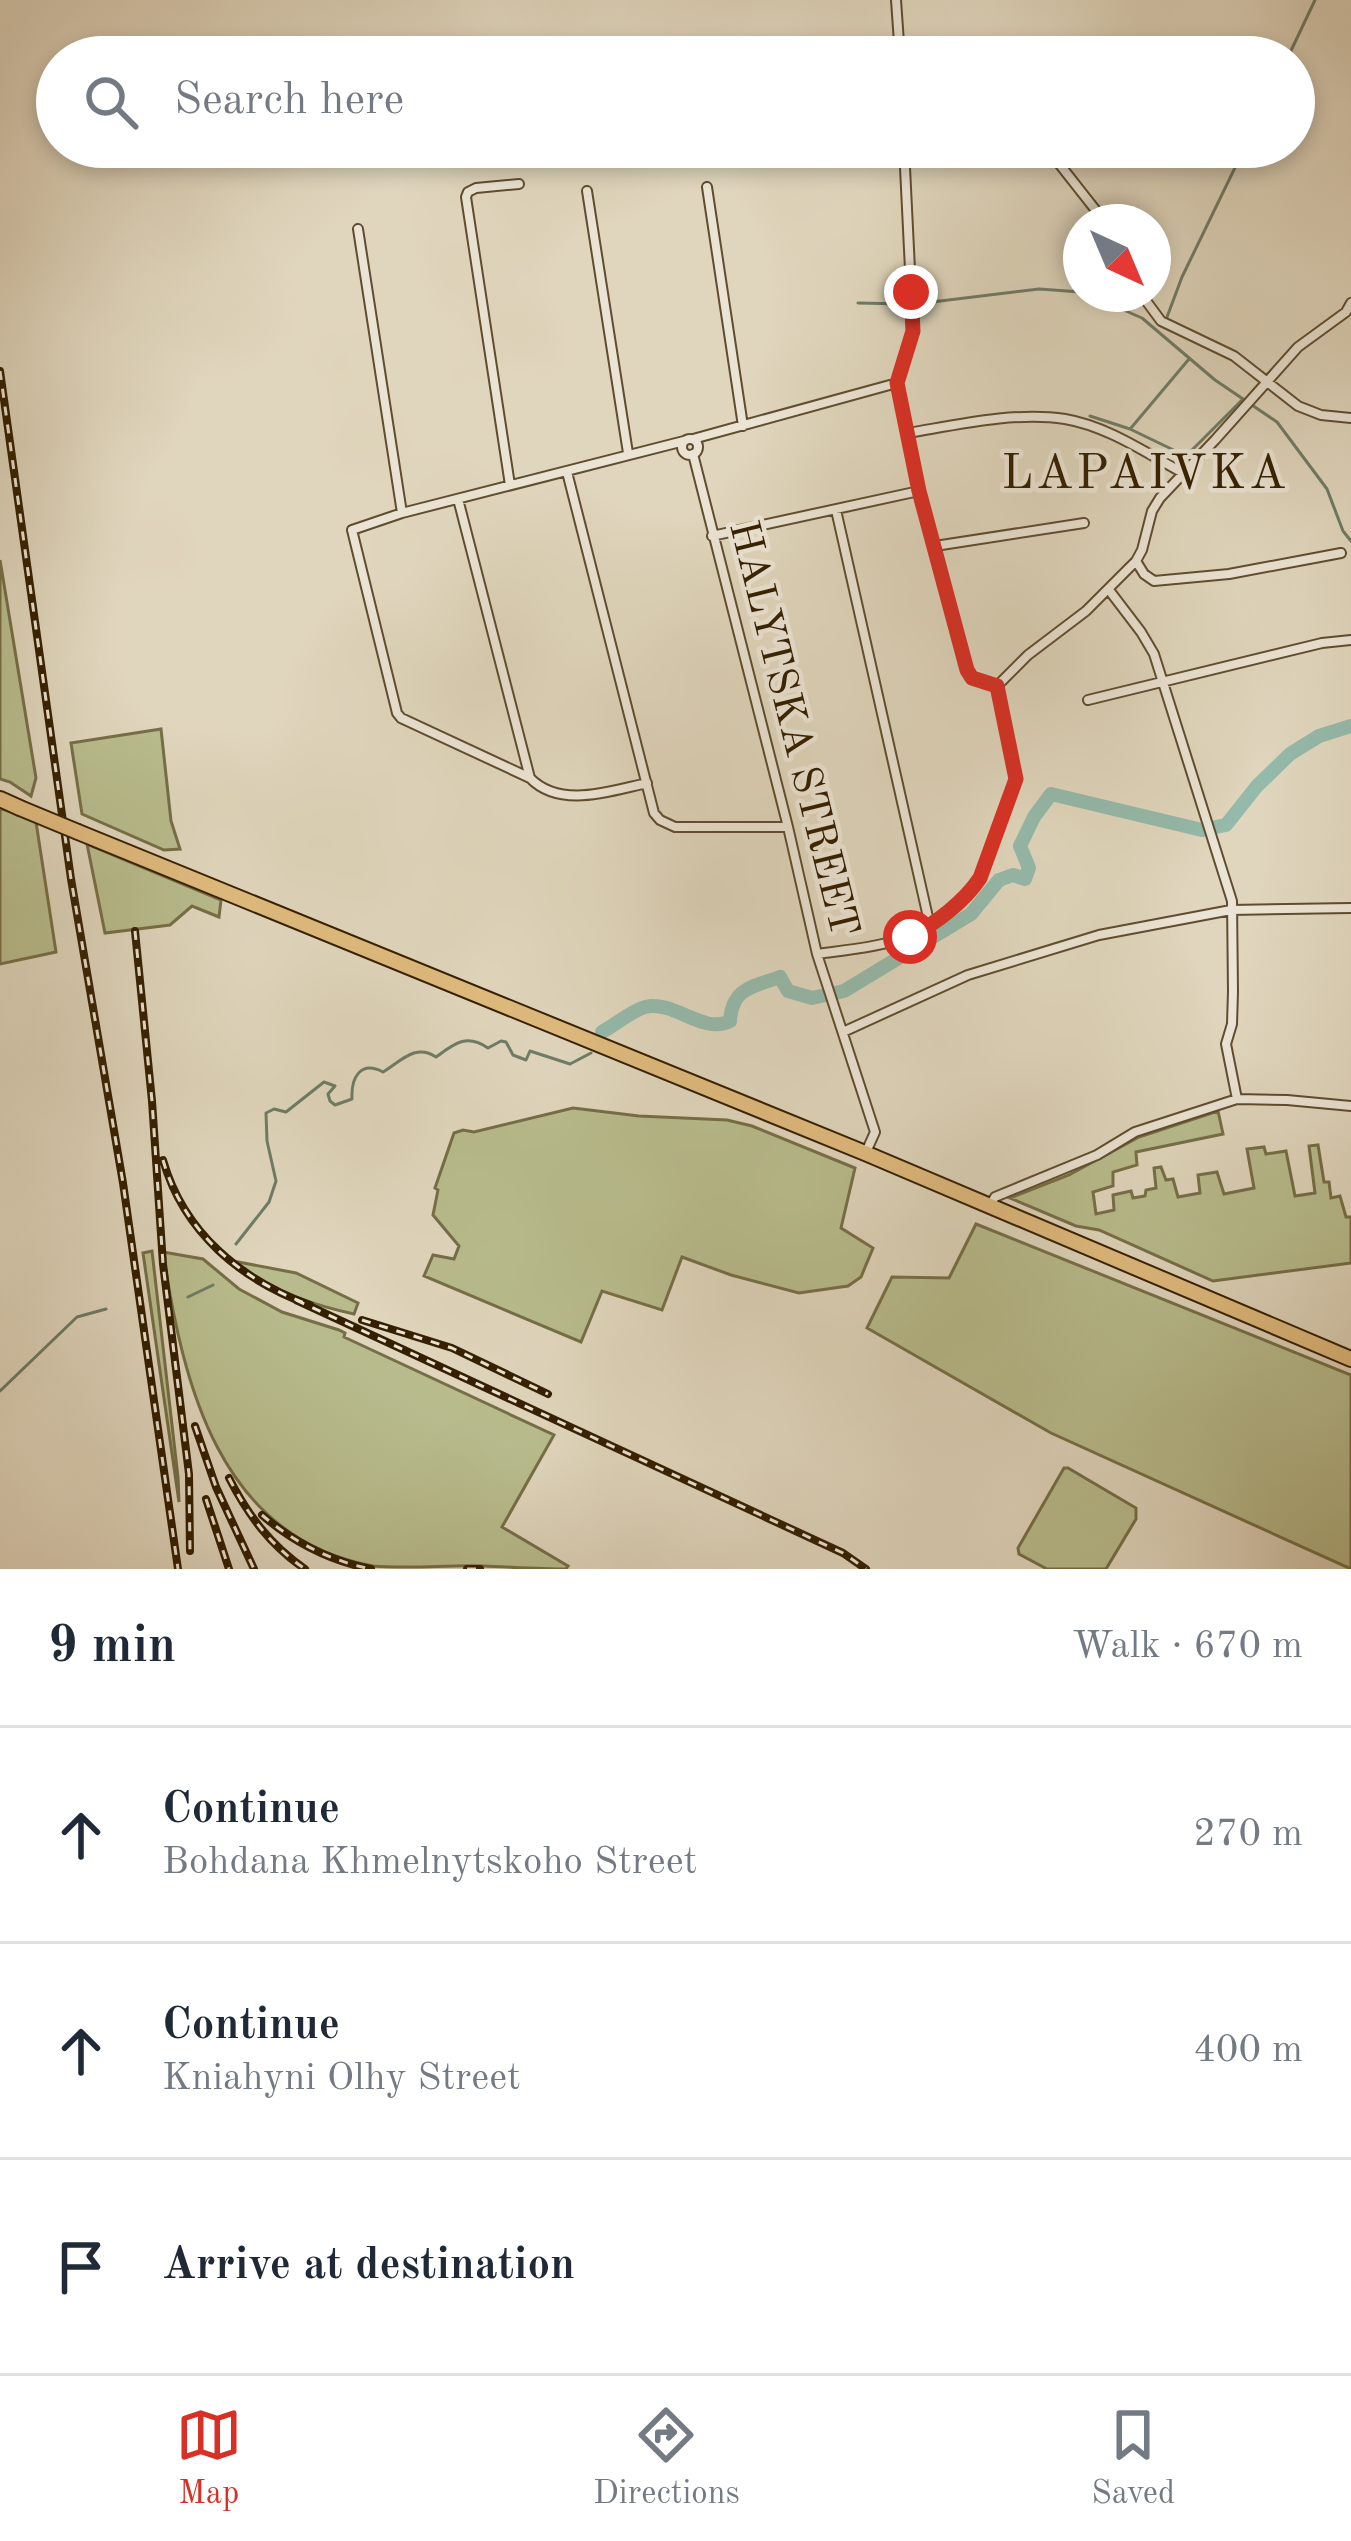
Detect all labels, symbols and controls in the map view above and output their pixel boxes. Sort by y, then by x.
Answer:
search box [36,36,1315,168]
icon: search [78,69,144,135]
text: Search here [174,79,404,124]
north arrow [1063,204,1171,312]
route end [884,265,938,319]
district label: LAPAIVKA [1001,451,1289,499]
street label: HALYTSKA STREET [720,517,864,941]
route start [883,910,937,964]
text: 9 min [48,1622,176,1673]
text: Walk · 670 m [1072,1627,1303,1666]
text: Continue [162,1788,340,1833]
icon: ahead [48,1802,114,1868]
text: 270 m [1193,1815,1303,1854]
text: Bohdana Khmelnytskoho Street [162,1843,697,1882]
text: Continue [162,2004,340,2049]
icon: ahead [48,2018,114,2084]
text: 400 m [1193,2031,1303,2070]
text: Kniahyni Olhy Street [162,2059,521,2098]
icon: arrive [48,2234,114,2300]
text: Arrive at destination [162,2244,575,2289]
tab: Map [176,2402,242,2515]
tab: Directions [593,2402,740,2515]
tab: Saved [1091,2402,1175,2515]

